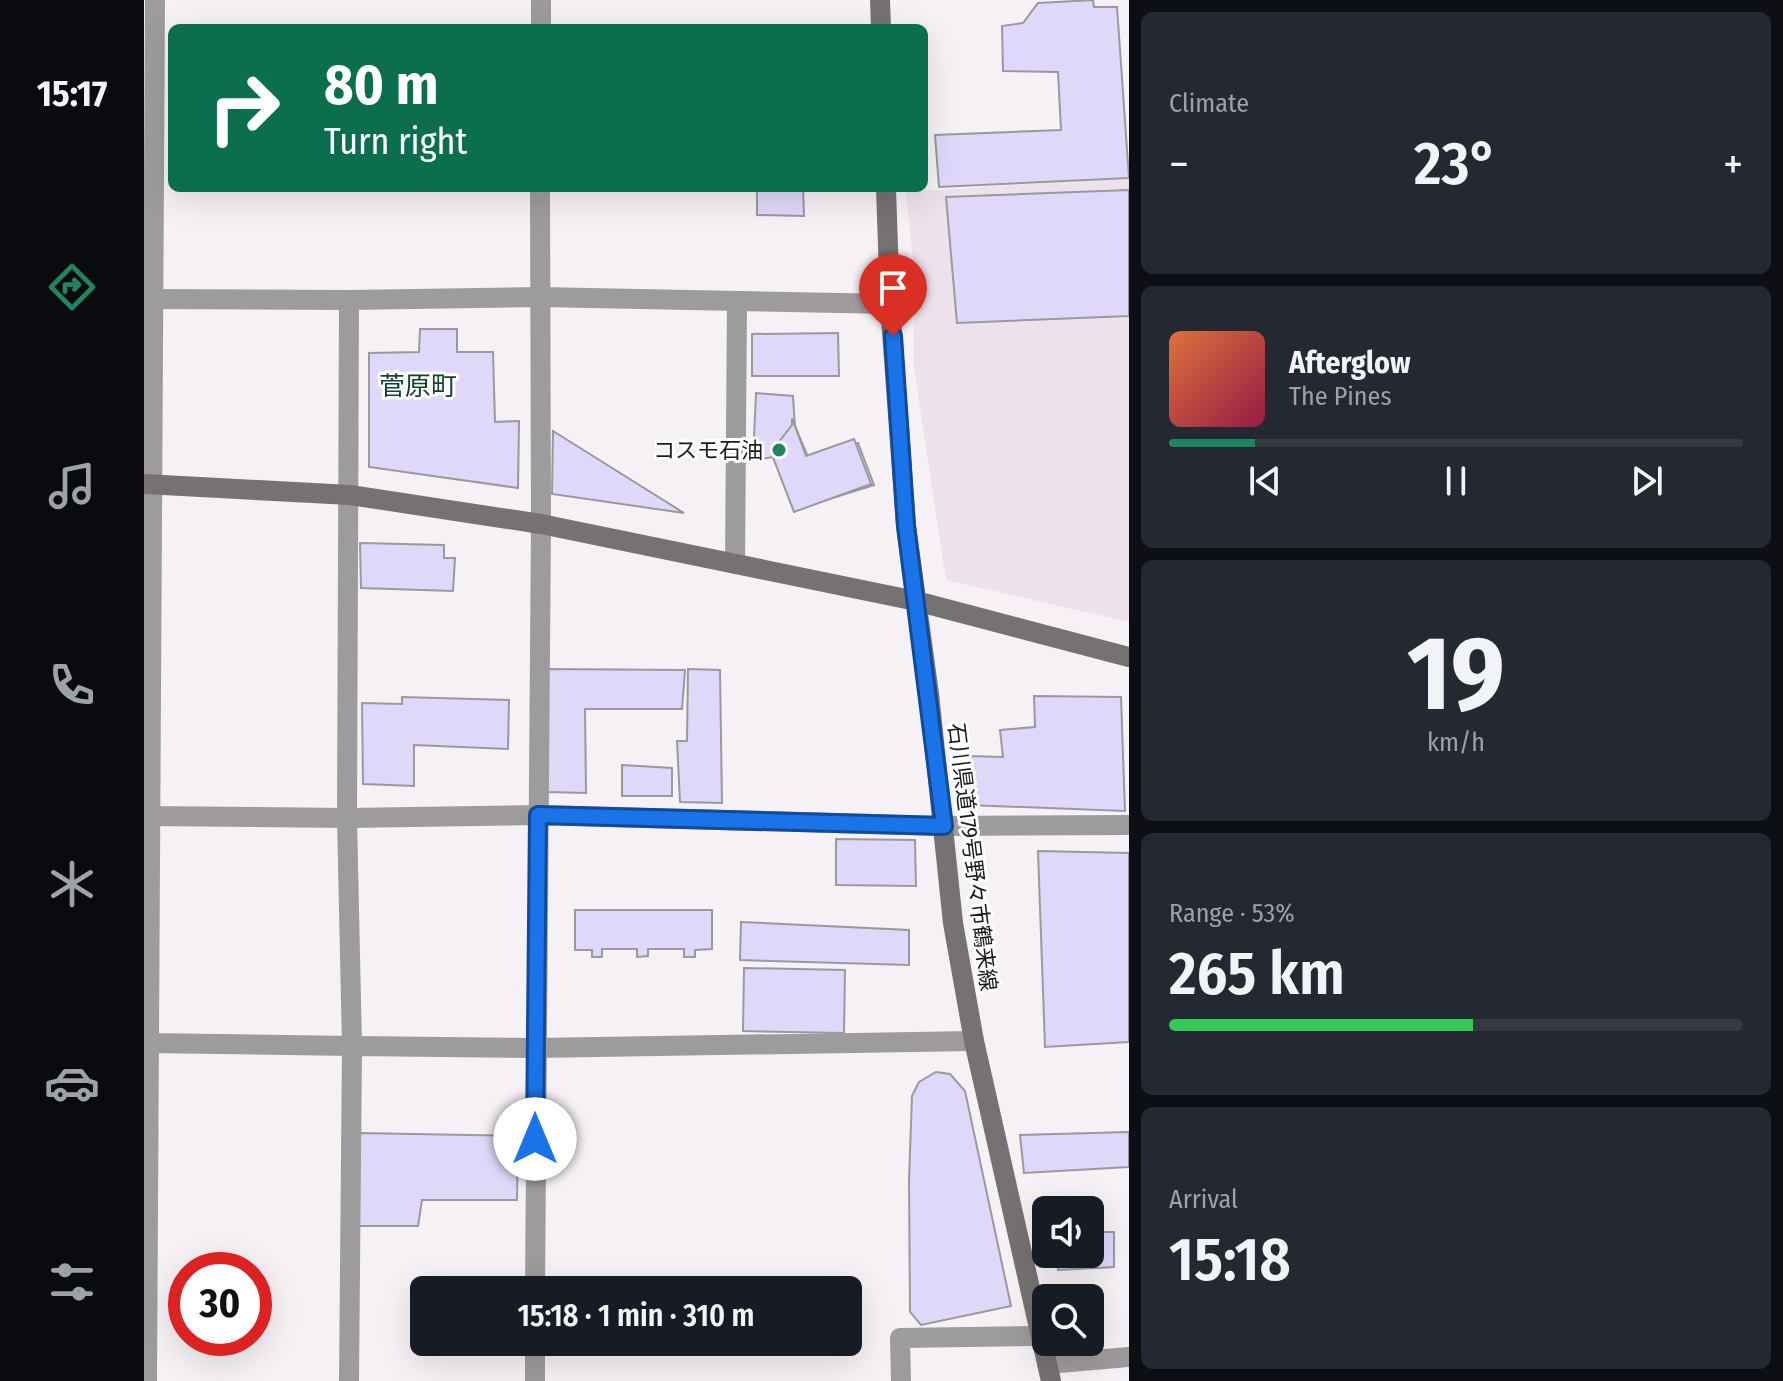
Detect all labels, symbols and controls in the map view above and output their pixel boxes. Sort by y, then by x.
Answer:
text: 80 m [324,52,439,119]
icon: right [192,56,296,160]
text: 15:17 [37,72,107,116]
text: Climate [1169,88,1249,119]
text: Turn right [324,120,467,164]
text: 23° [1414,128,1498,200]
text: − [1169,138,1189,191]
text: + [1723,138,1743,191]
pin [859,254,927,336]
icon: directions [44,259,100,315]
icon: arrive [871,266,915,310]
text: Afterglow [1289,345,1411,381]
district label: 菅原町 [379,371,457,402]
text: The Pines [1289,381,1392,412]
place label: コスモ石油 [653,437,763,464]
marker: コスモ石油 [770,441,788,459]
icon: music [44,458,100,514]
icon: previous [1243,459,1287,503]
icon: pause [1434,459,1478,503]
icon: next [1625,459,1669,503]
text: 19 [1407,612,1505,737]
icon: phone [44,657,100,713]
street label: 石川県道179号野々市鶴来線 [943,721,1002,993]
text: km/h [1427,727,1485,758]
icon: climate [44,856,100,912]
text: Range · 53% [1169,898,1295,929]
text: 265 km [1169,938,1345,1010]
icon: car [44,1055,100,1111]
position arrow [493,1097,577,1181]
text: Arrival [1169,1184,1238,1215]
map controls [1032,1196,1104,1356]
button: sound [1032,1196,1104,1268]
text: 15:18 [1169,1224,1291,1296]
speed limit sign: 30 [168,1252,272,1356]
icon: filters [44,1254,100,1310]
button: search [1032,1284,1104,1356]
text: 15:18 · 1 min · 310 m [517,1298,755,1334]

